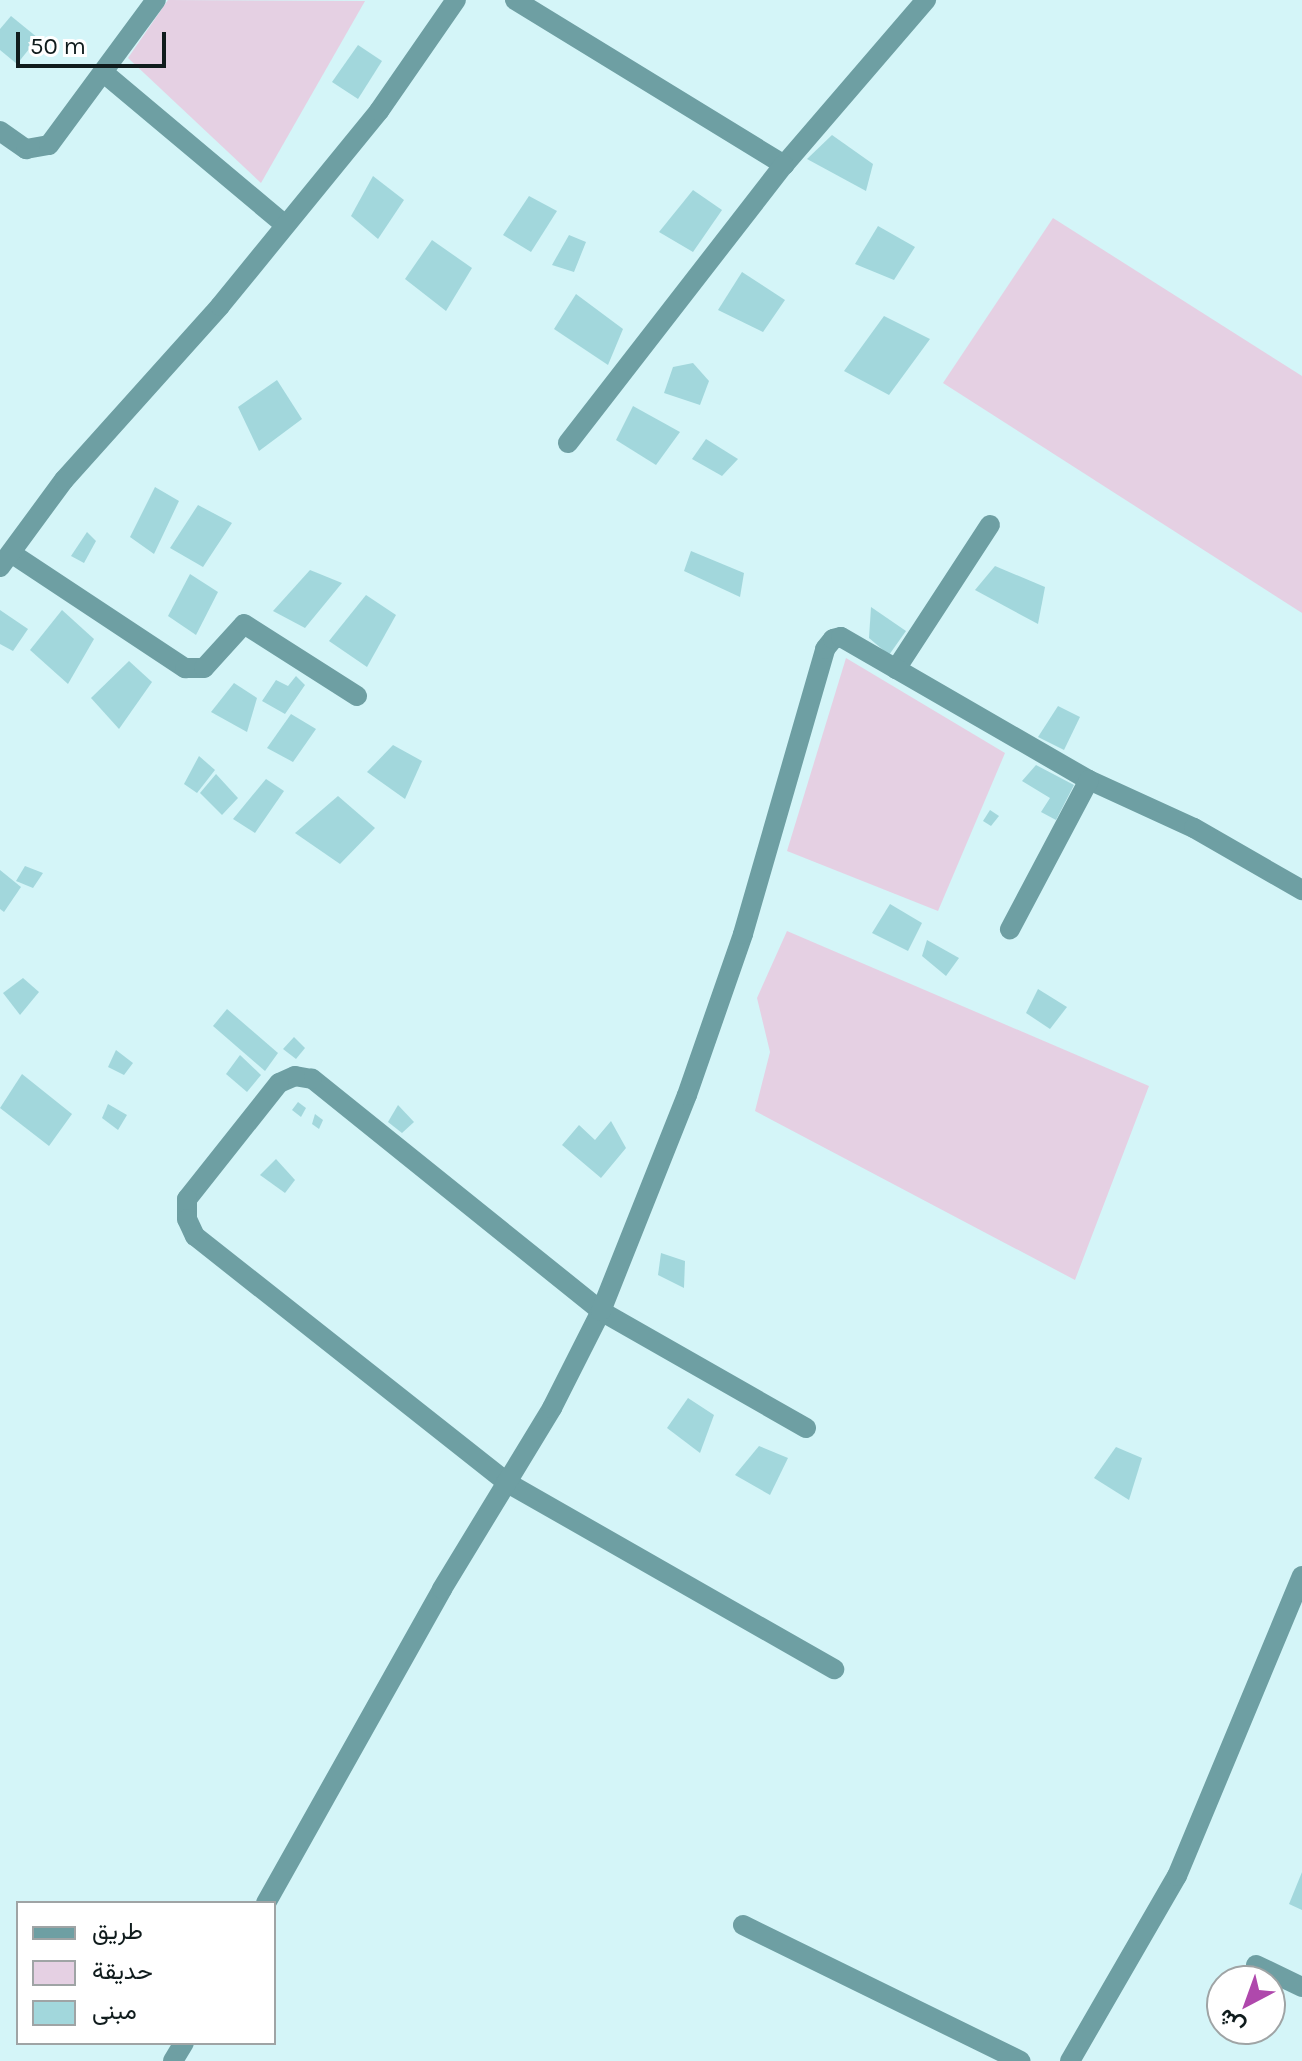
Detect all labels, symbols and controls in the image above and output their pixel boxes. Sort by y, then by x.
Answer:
scale bar [20,16,170,66]
text: 50 m [30,32,86,60]
legend [16,1901,276,2045]
text: طريق [92,1917,143,1945]
text: حديقة [92,1957,153,1985]
north arrow [1206,1965,1286,2045]
text: مبنى [92,1997,137,2025]
text: ش [1213,2003,1250,2040]

